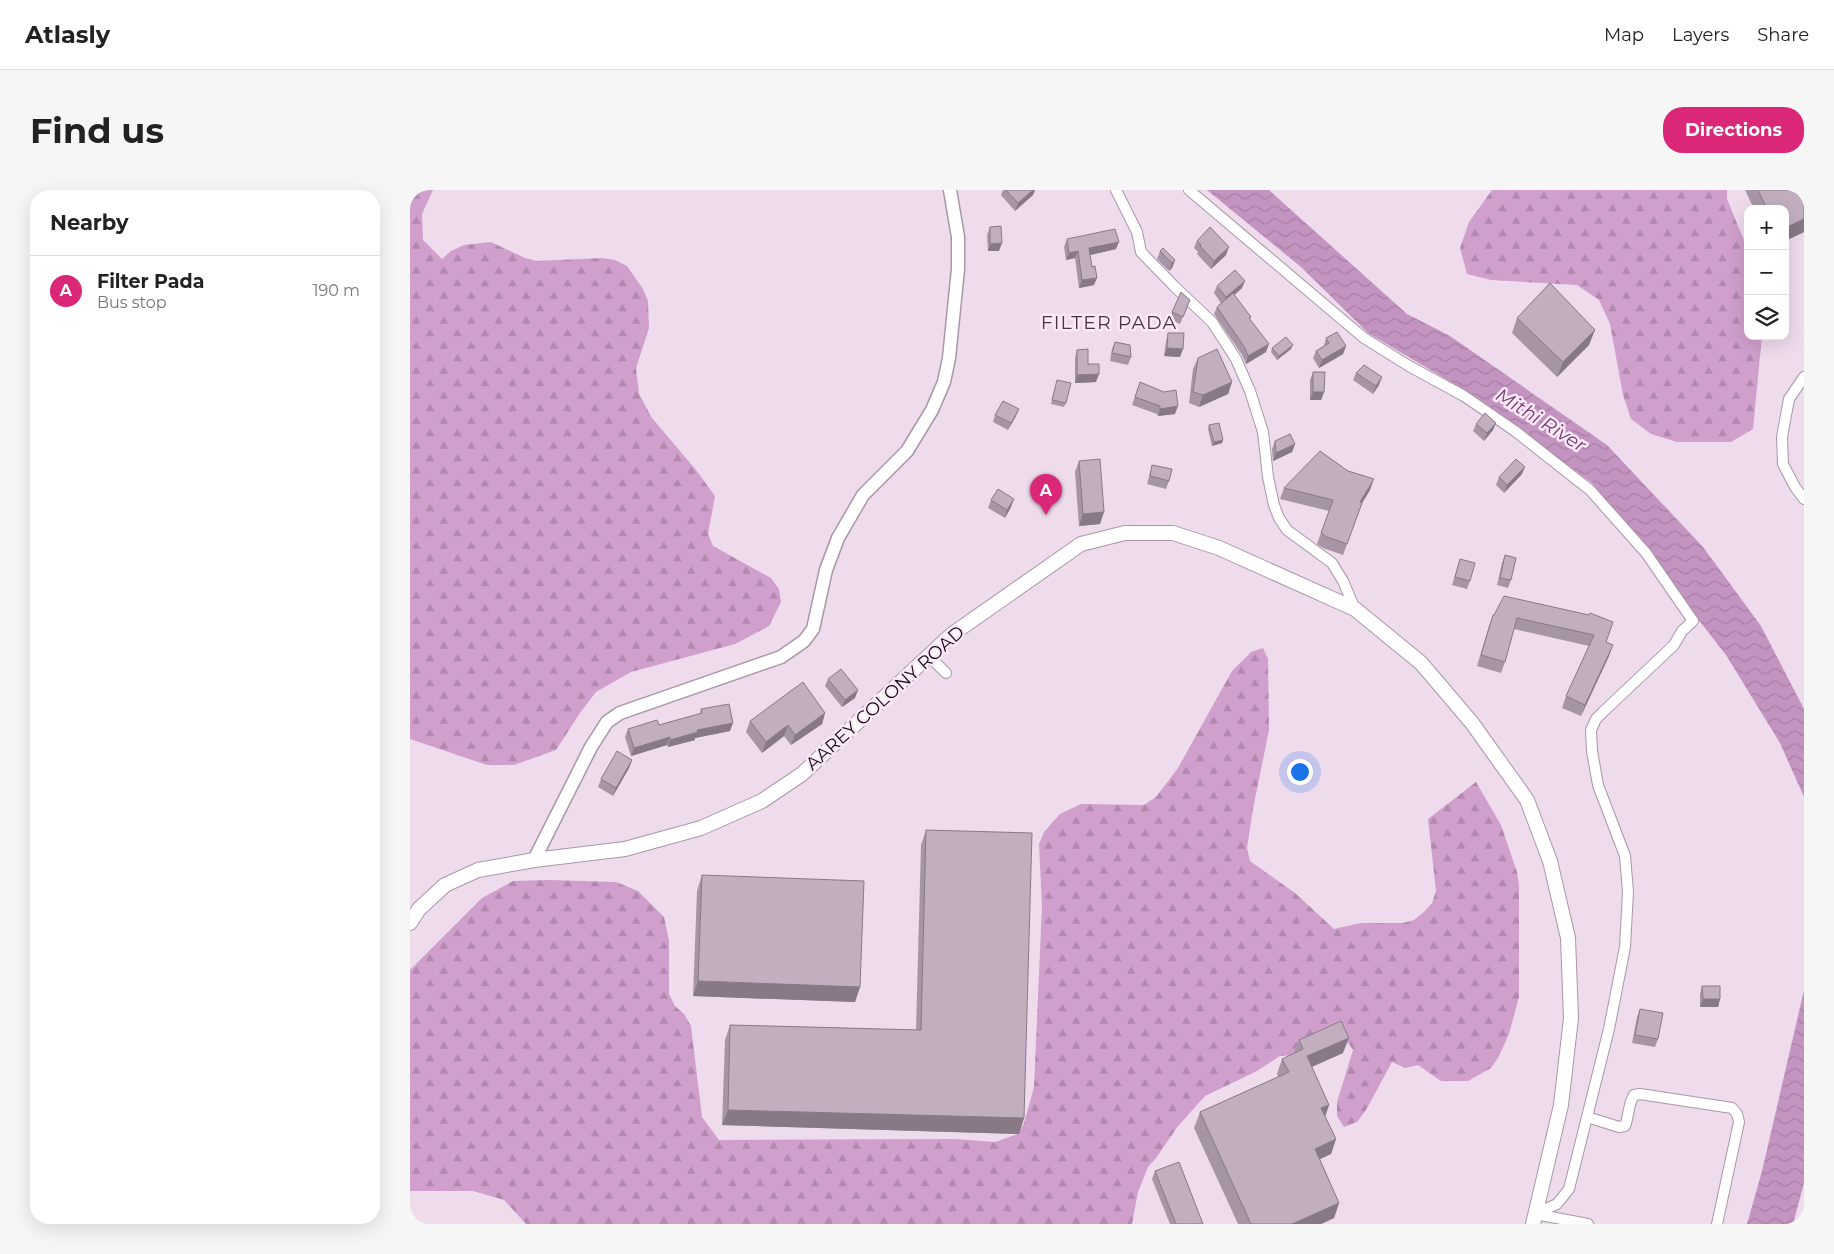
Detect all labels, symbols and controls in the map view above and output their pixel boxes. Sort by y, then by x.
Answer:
text: Atlasly [25,20,110,49]
text: Map [1604,24,1644,46]
text: Layers [1672,24,1729,46]
text: Share [1757,24,1809,46]
button: Directions [1663,107,1804,153]
text: Find us [30,109,164,152]
map controls [1744,205,1789,340]
button: + [1744,205,1789,250]
text: Nearby [50,210,129,235]
button: − [1744,250,1789,295]
text: Filter Pada [97,270,204,293]
text: A [60,281,72,300]
text: 190 m [313,281,360,300]
text: Bus stop [97,293,167,312]
button: layers [1744,295,1789,340]
district label: FILTER PADA [1041,311,1177,334]
water label: Mithi River [1492,383,1591,457]
pin: A [1030,474,1062,515]
street label: AAREY COLONY ROAD [801,621,969,775]
your location [1287,759,1313,785]

